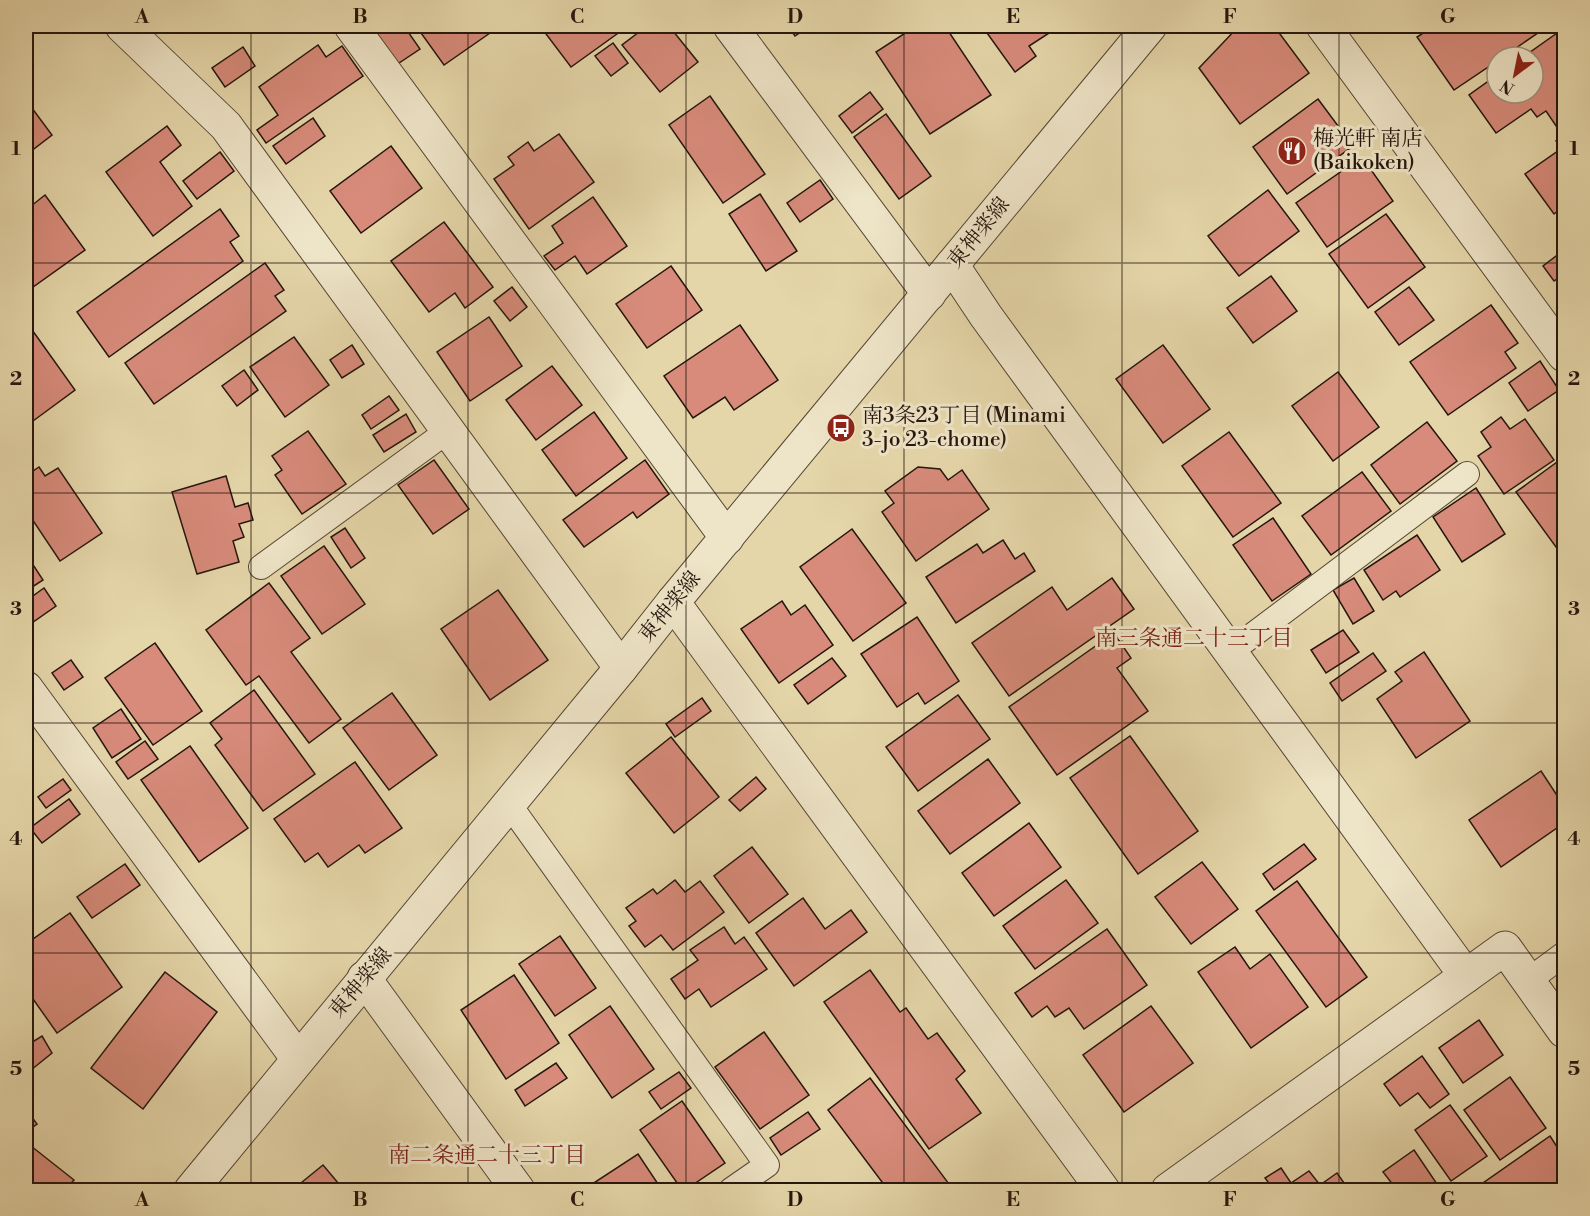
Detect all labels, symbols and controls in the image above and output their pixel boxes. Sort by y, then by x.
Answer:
text: A [134,5,150,30]
text: B [352,5,368,30]
text: C [570,5,584,30]
text: D [787,5,803,30]
text: E [1006,5,1020,30]
text: F [1223,5,1237,30]
text: G [1440,5,1456,30]
north arrow [1485,45,1545,105]
text: N [1497,75,1518,99]
place label: 梅光軒 南店 (Baikoken) [1313,126,1422,176]
restaurant icon: 梅光軒 南店 (Baikoken) [1276,135,1308,167]
text: 1 [11,137,21,162]
text: 1 [1569,137,1579,162]
street label: 東神楽線 [942,192,1016,274]
text: 2 [10,367,22,392]
text: 2 [1568,367,1580,392]
place label: 南3条23丁目 (Minami 3-jo 23-chome) [862,403,1066,453]
bus stop icon: 南3条23丁目 (Minami 3-jo 23-chome) [825,412,857,444]
street label: 東神楽線 [633,566,707,648]
text: 3 [10,597,22,622]
text: 3 [1568,597,1580,622]
district label: 南三条通二十三丁目 [1095,625,1293,652]
text: 4 [9,827,23,852]
text: 4 [1567,827,1581,852]
street label: 東神楽線 [324,942,398,1024]
text: 5 [10,1057,22,1082]
text: 5 [1568,1057,1580,1082]
district label: 南二条通二十三丁目 [388,1142,586,1169]
text: A [134,1188,150,1213]
text: B [352,1188,368,1213]
text: C [570,1188,584,1213]
text: D [787,1188,803,1213]
text: E [1006,1188,1020,1213]
text: F [1223,1188,1237,1213]
text: G [1440,1188,1456,1213]

